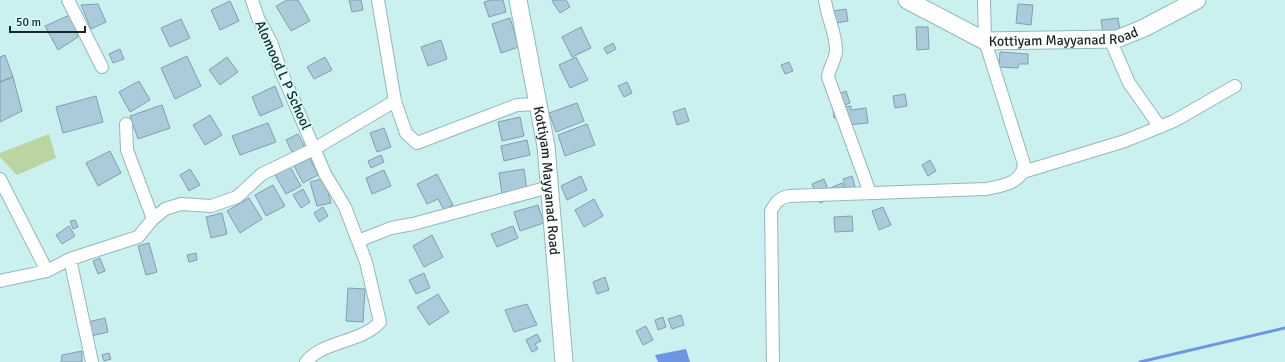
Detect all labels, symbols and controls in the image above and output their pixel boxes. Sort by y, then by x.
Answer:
scale bar [10,8,85,34]
text: 50 m [16,15,41,30]
street label: Alomood L P School [251,18,315,132]
street label: Kottiyam Mayyanad Road [989,23,1141,49]
street label: Kottiyam Mayyanad Road [530,104,564,256]

